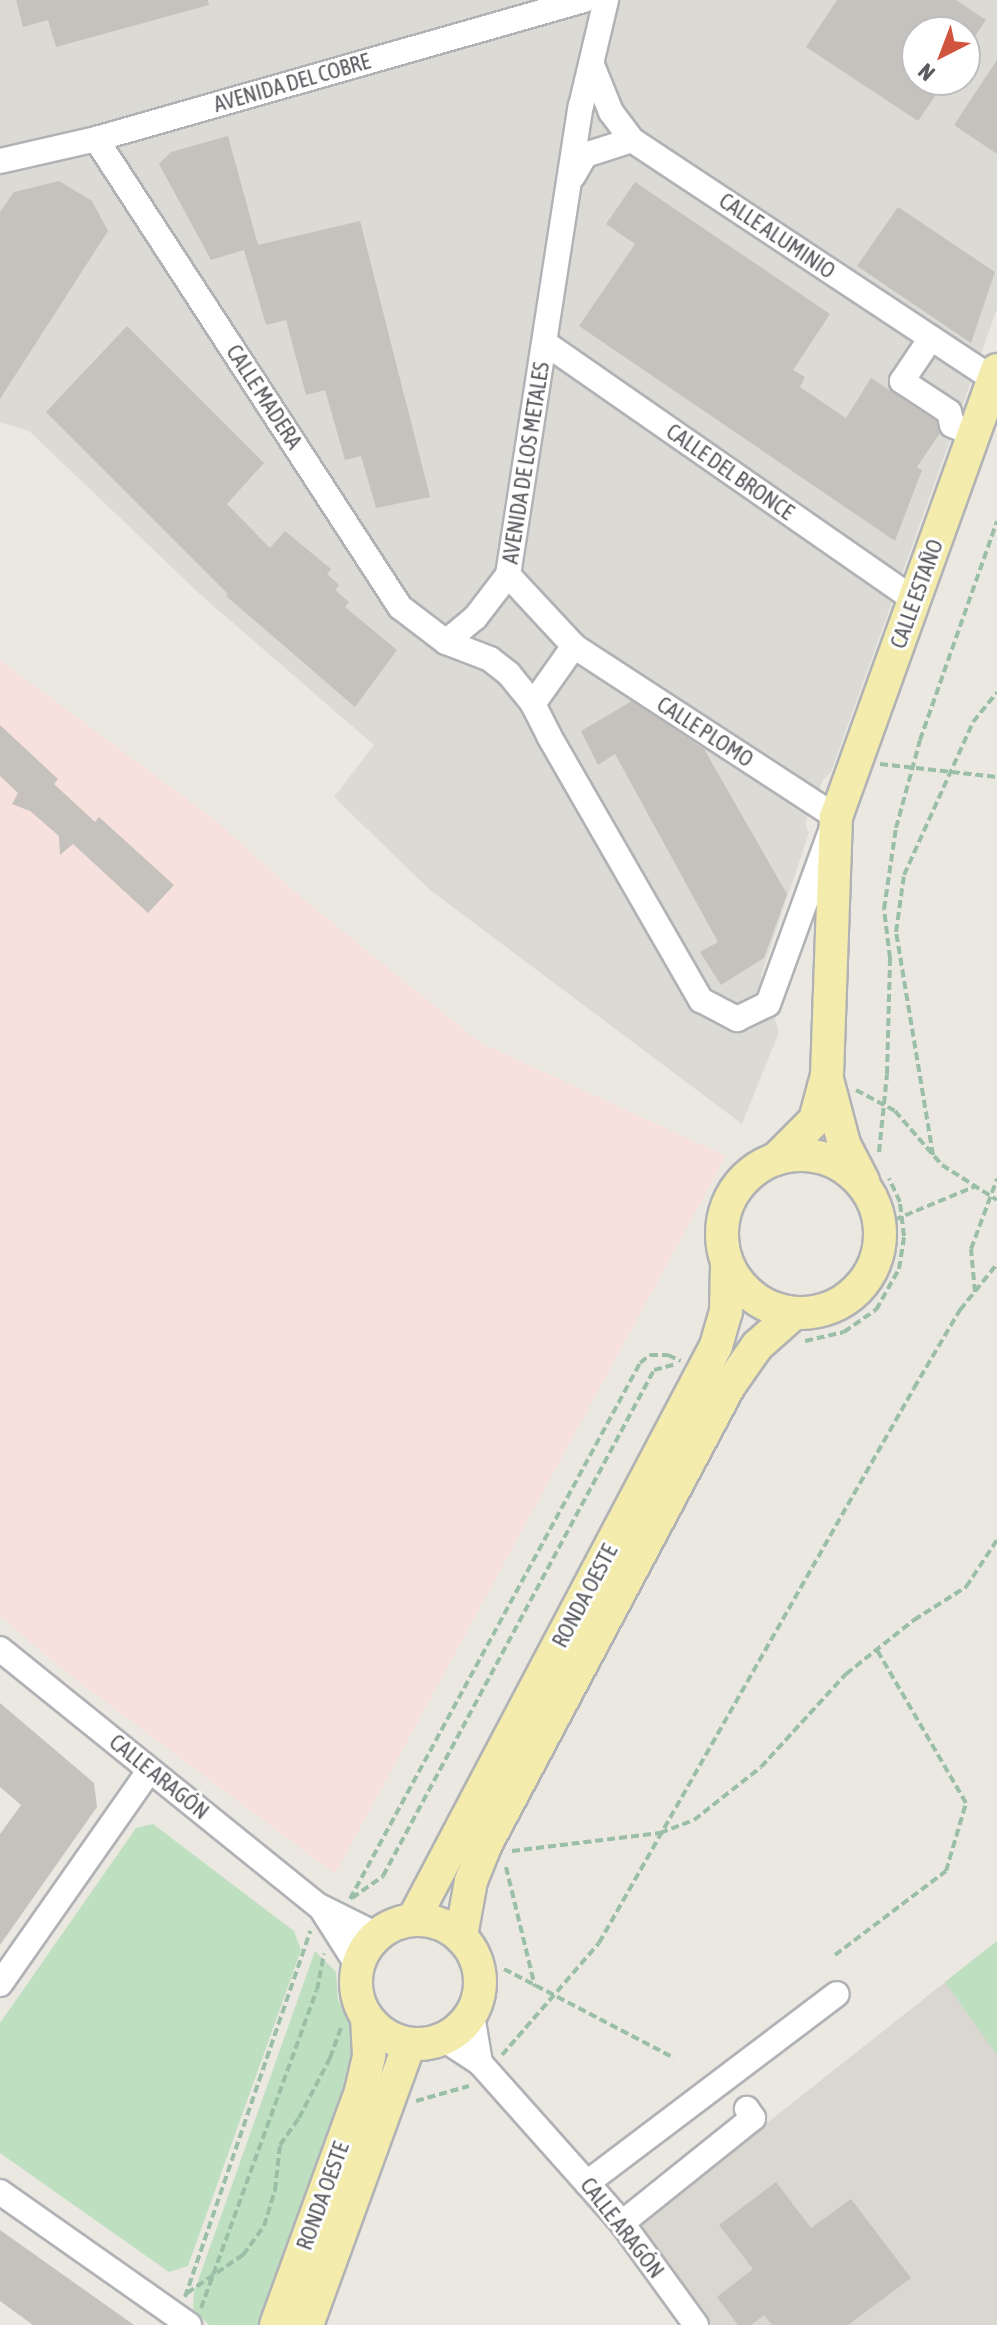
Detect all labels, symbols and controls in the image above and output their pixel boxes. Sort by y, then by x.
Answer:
north arrow [901,16,981,96]
street label: AVENIDA DEL COBRE [211,48,373,118]
text: N [913,58,940,86]
street label: CALLE ALUMINIO [714,188,840,284]
street label: CALLE MADERA [221,340,307,454]
street label: AVENIDA DE LOS METALES [497,360,555,566]
street label: CALLE DEL BRONCE [661,418,799,526]
street label: CALLE ESTAÑO [885,536,949,652]
street label: CALLE PLOMO [652,691,758,773]
street label: RONDA OESTE [547,1540,623,1652]
street label: CALLE ARAGÓN [104,1729,214,1825]
street label: RONDA OESTE [291,2138,355,2254]
street label: CALLE ARAGÓN [575,2173,669,2283]

